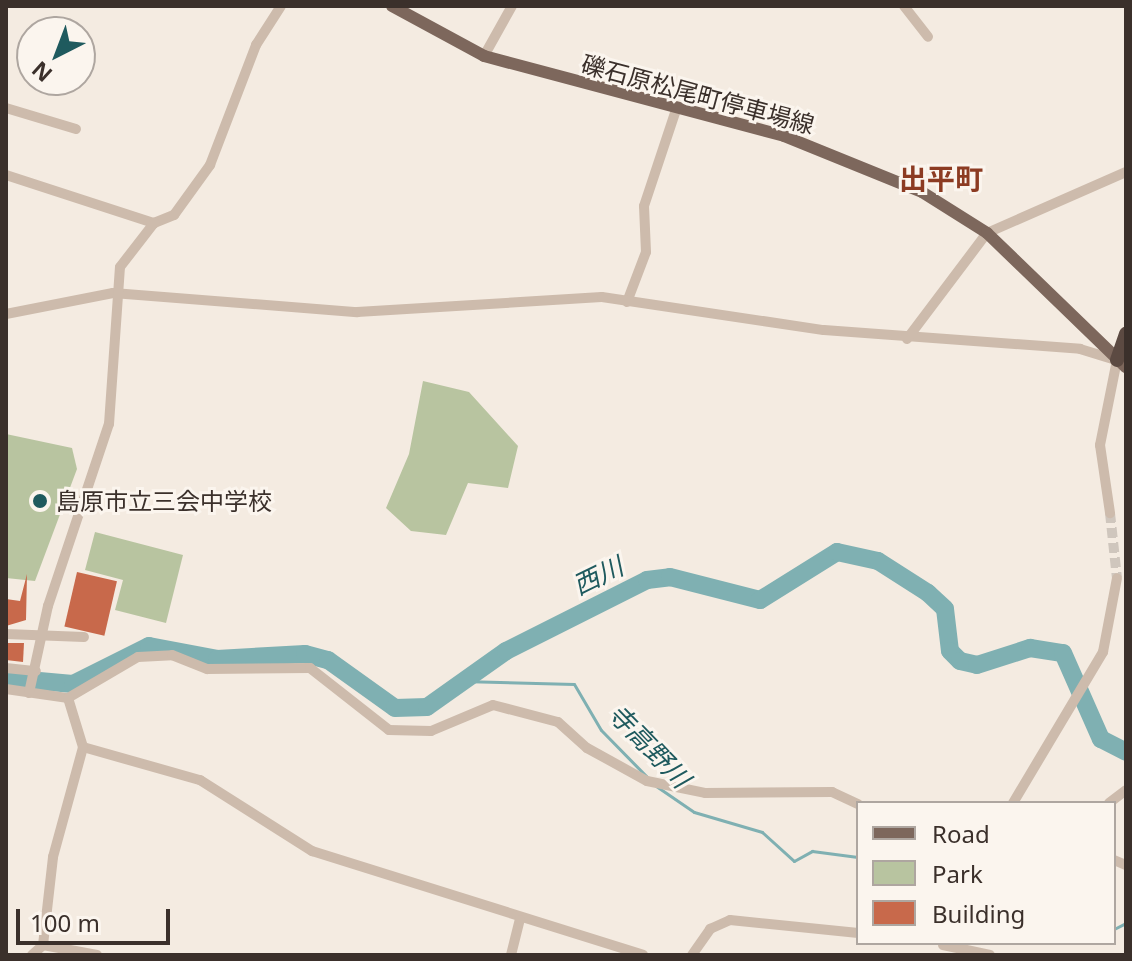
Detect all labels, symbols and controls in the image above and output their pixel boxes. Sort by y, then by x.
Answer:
north arrow [16,16,96,96]
street label: 礫石原松尾町停車場線 [578,49,818,139]
text: N [25,55,58,89]
district label: 出平町 [899,161,983,195]
place label: 島原市立三会中学校 [56,487,272,515]
marker: 島原市立三会中学校 [31,492,49,510]
water label: 西川 [568,551,628,601]
water label: 寺高野川 [602,698,696,794]
legend [856,801,1116,945]
text: Road [932,817,990,850]
text: Park [932,857,983,890]
scale bar [20,893,174,943]
text: Building [932,897,1025,930]
text: 100 m [30,906,100,939]

